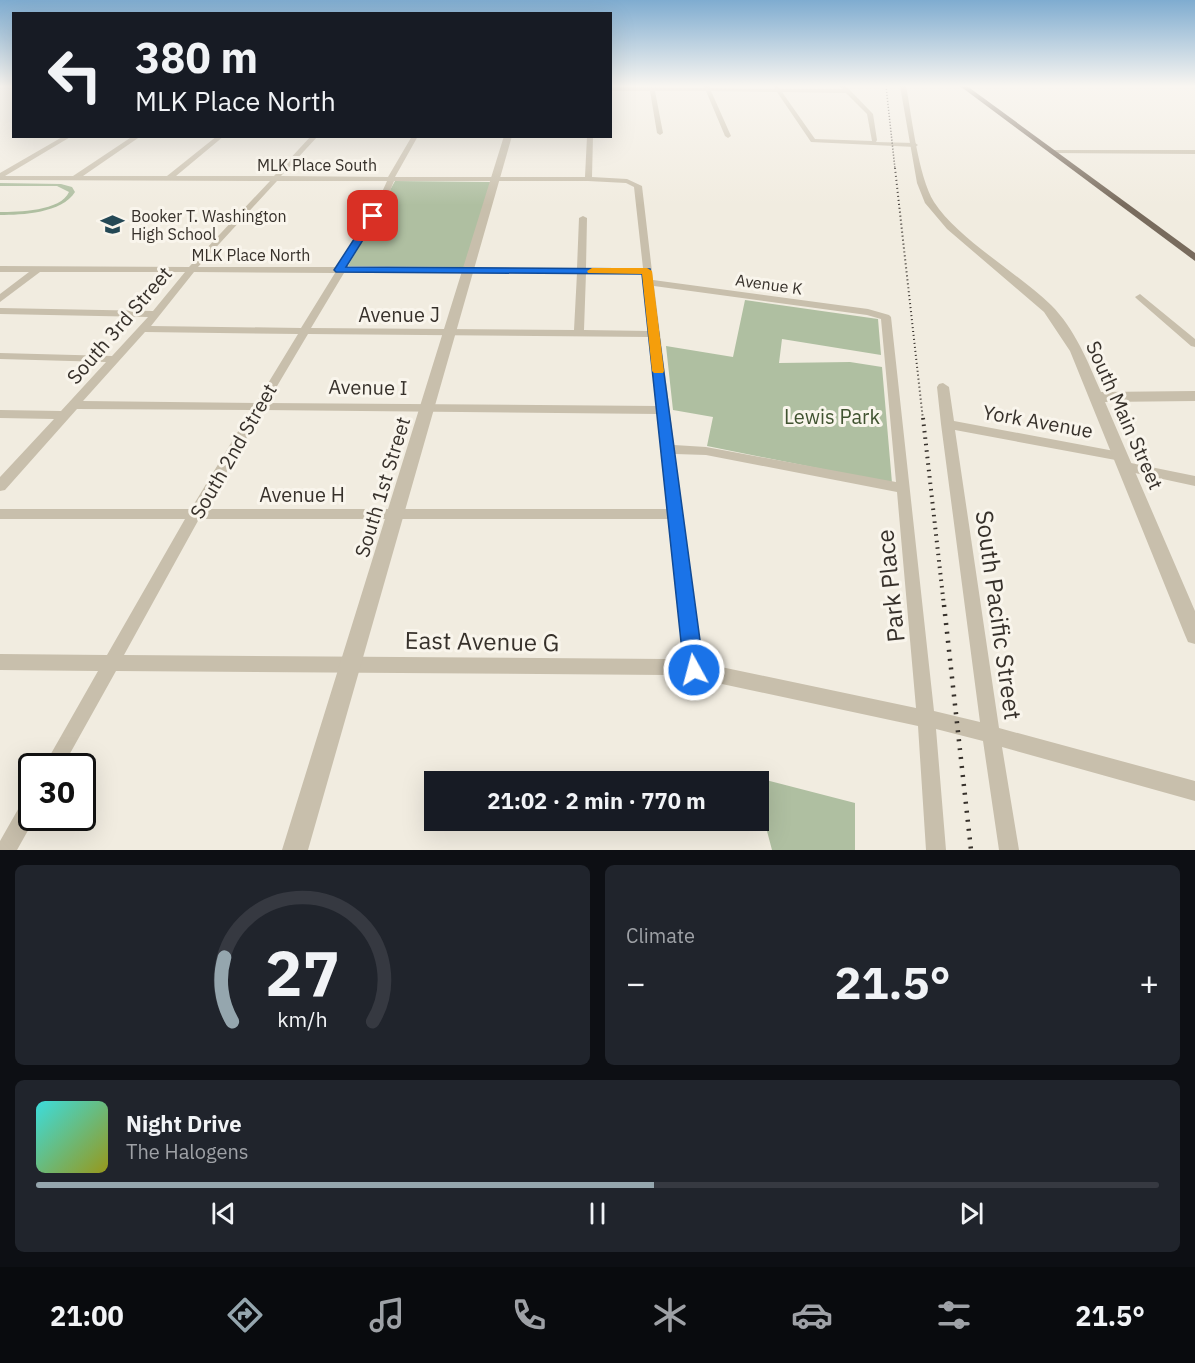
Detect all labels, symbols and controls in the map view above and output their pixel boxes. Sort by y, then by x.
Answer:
text: 380 m [135,30,258,85]
icon: left [36,36,114,114]
text: MLK Place North [135,83,336,118]
street label: MLK Place South [257,155,377,175]
pin [347,190,398,241]
icon: arrive [356,199,389,232]
place label: Booker T. Washington High School [131,206,287,244]
school or university icon: Booker T. Washington High School [100,212,126,238]
street label: MLK Place North [192,245,310,265]
street label: South 3rd Street [60,260,178,390]
street label: Avenue K [734,269,804,299]
street label: Avenue J [358,301,440,328]
street label: South Main Street [1080,336,1170,494]
street label: Avenue I [328,373,408,401]
street label: South 2nd Street [183,379,283,523]
street label: York Avenue [981,398,1095,444]
park label: Lewis Park [784,403,880,430]
street label: South 1st Street [348,413,416,561]
street label: Avenue H [259,481,345,508]
street label: South Pacific Street [968,508,1030,722]
street label: Park Place [868,528,912,644]
street label: East Avenue G [404,624,560,658]
position arrow [662,638,726,702]
speed limit sign: 30 [18,753,96,831]
text: 21:02 · 2 min · 770 m [487,786,706,815]
text: Climate [626,922,695,949]
text: 27 [265,932,340,1013]
text: 21.5° [834,953,951,1011]
text: − [626,961,646,1004]
text: + [1139,961,1159,1004]
text: km/h [277,1005,328,1033]
text: Night Drive [126,1109,242,1138]
text: The Halogens [126,1138,248,1165]
icon: previous [207,1197,240,1230]
icon: pause [581,1197,614,1230]
icon: next [955,1197,988,1230]
icon: directions [224,1294,266,1336]
icon: music [366,1294,408,1336]
icon: phone [508,1294,550,1336]
icon: climate [649,1294,691,1336]
icon: car [791,1294,833,1336]
icon: filters [933,1294,975,1336]
text: 21:00 [50,1298,124,1333]
text: 21.5° [1075,1298,1145,1333]

